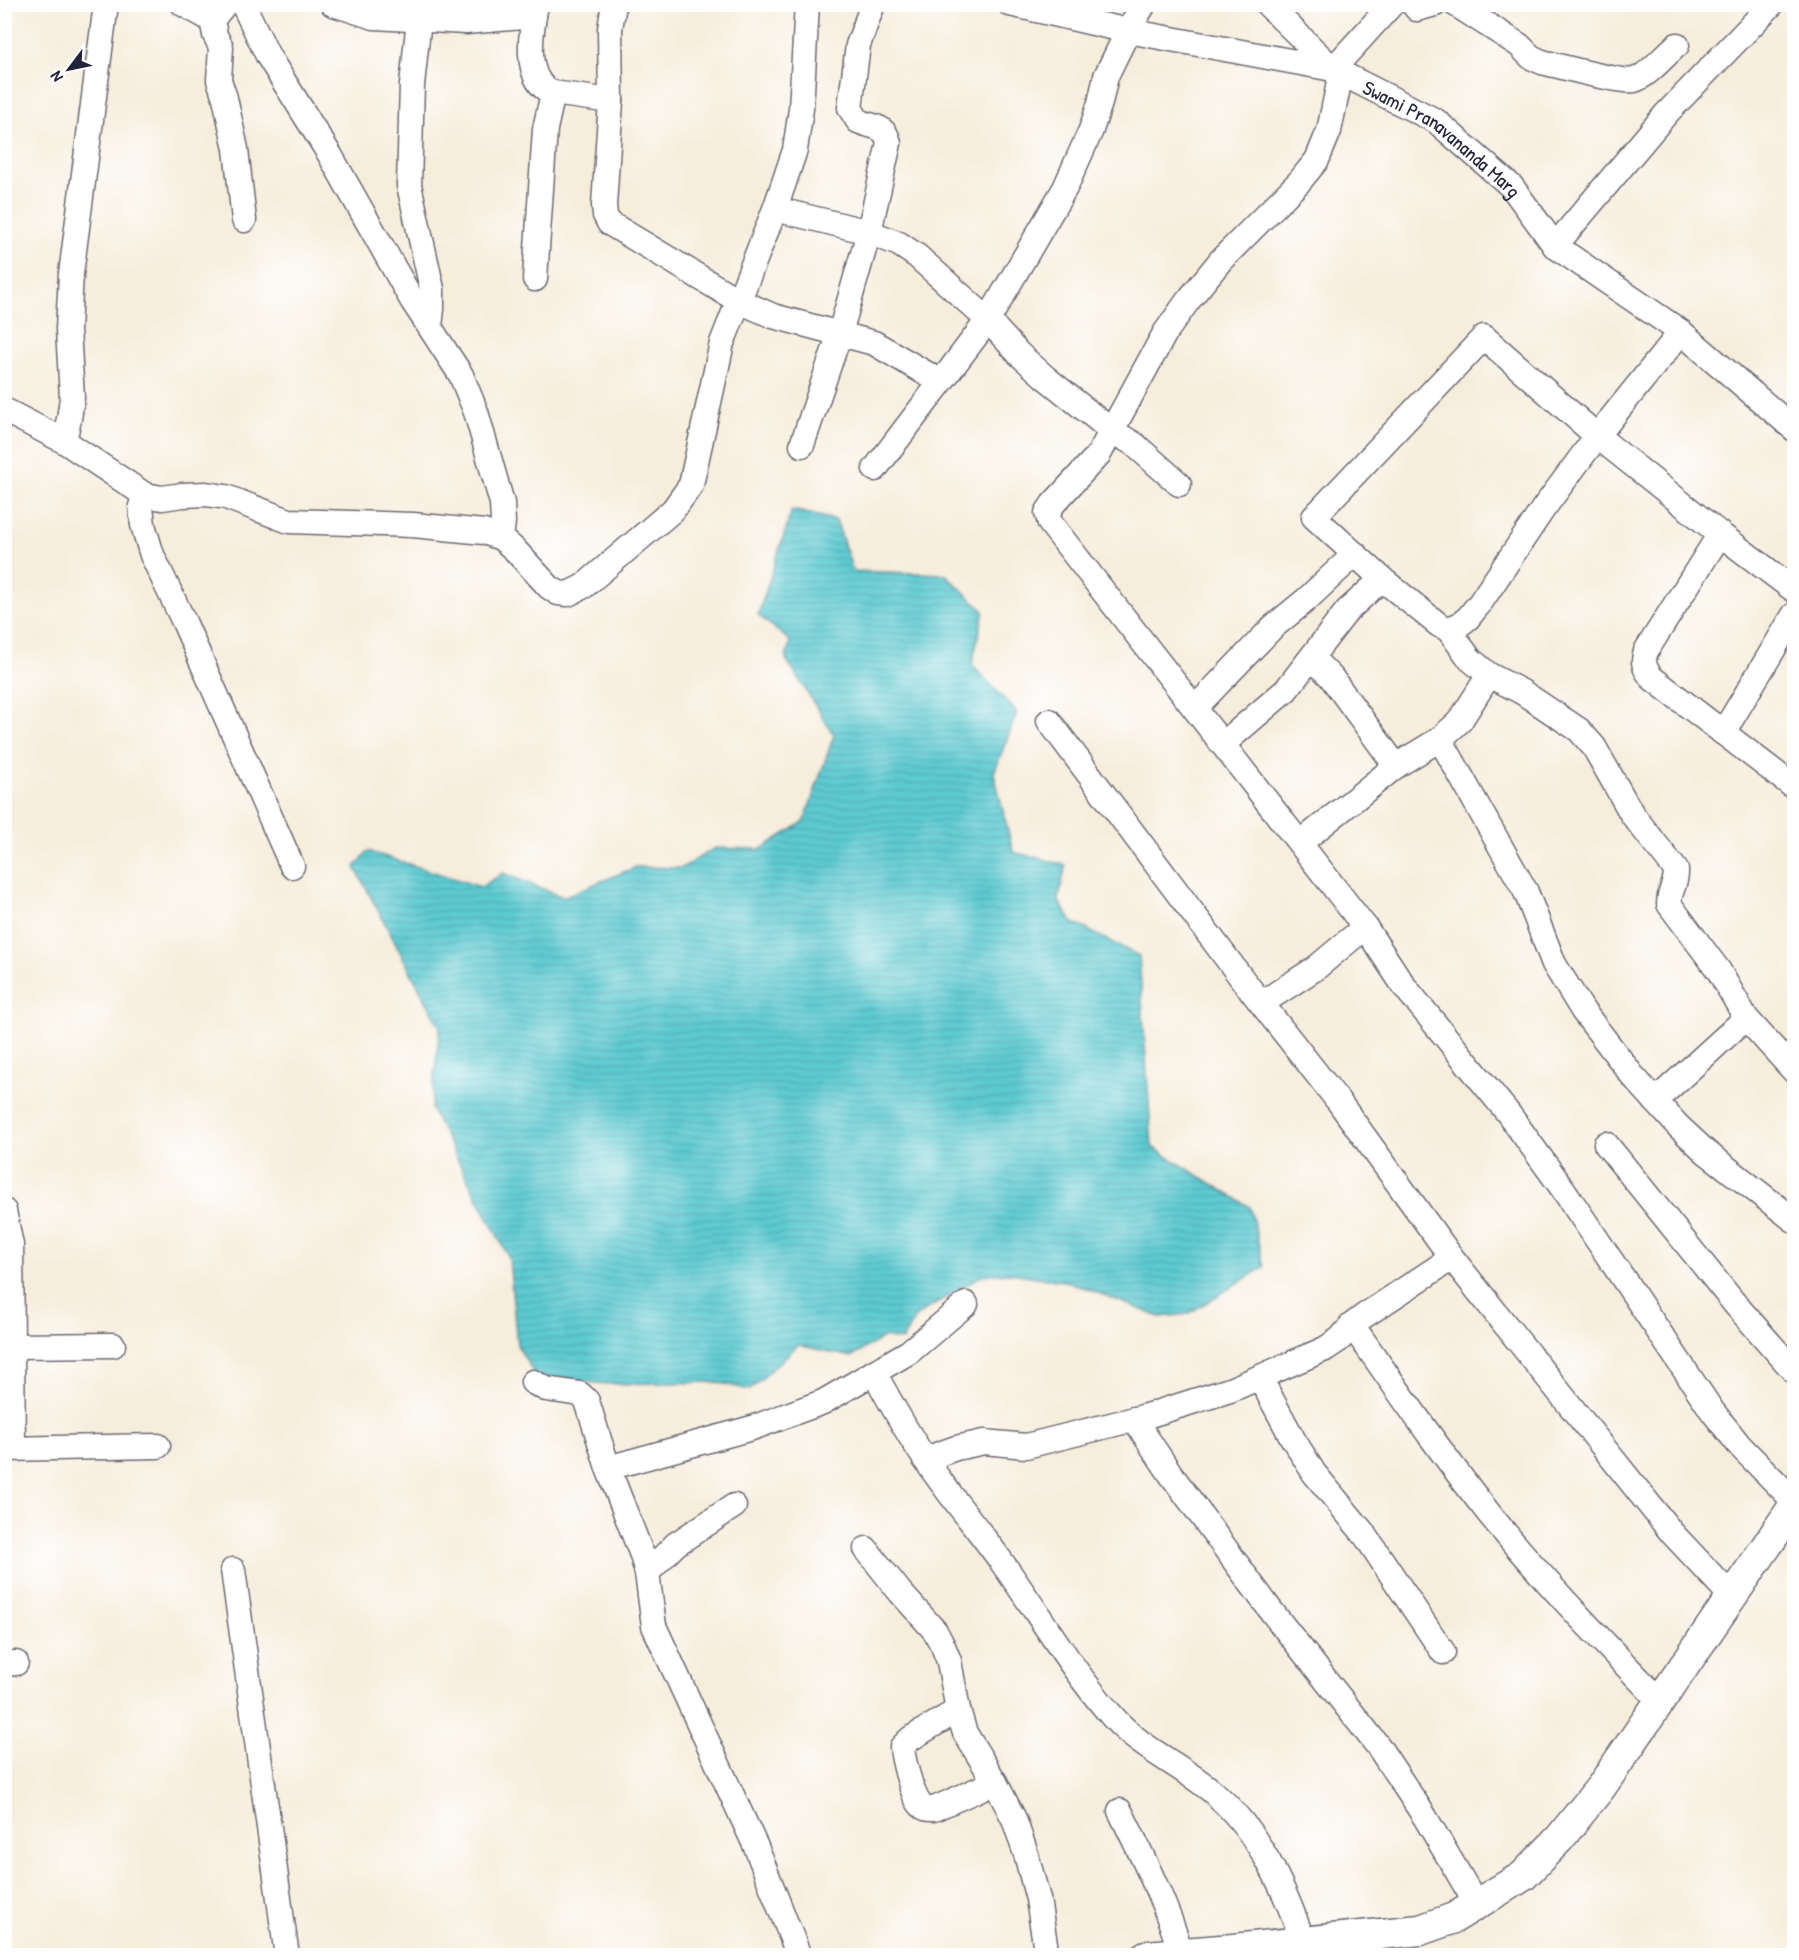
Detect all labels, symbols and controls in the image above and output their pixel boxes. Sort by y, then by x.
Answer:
north arrow [39,39,99,99]
text: N [44,67,68,86]
street label: Swami Pranavananda Marg [1359,73,1528,202]

